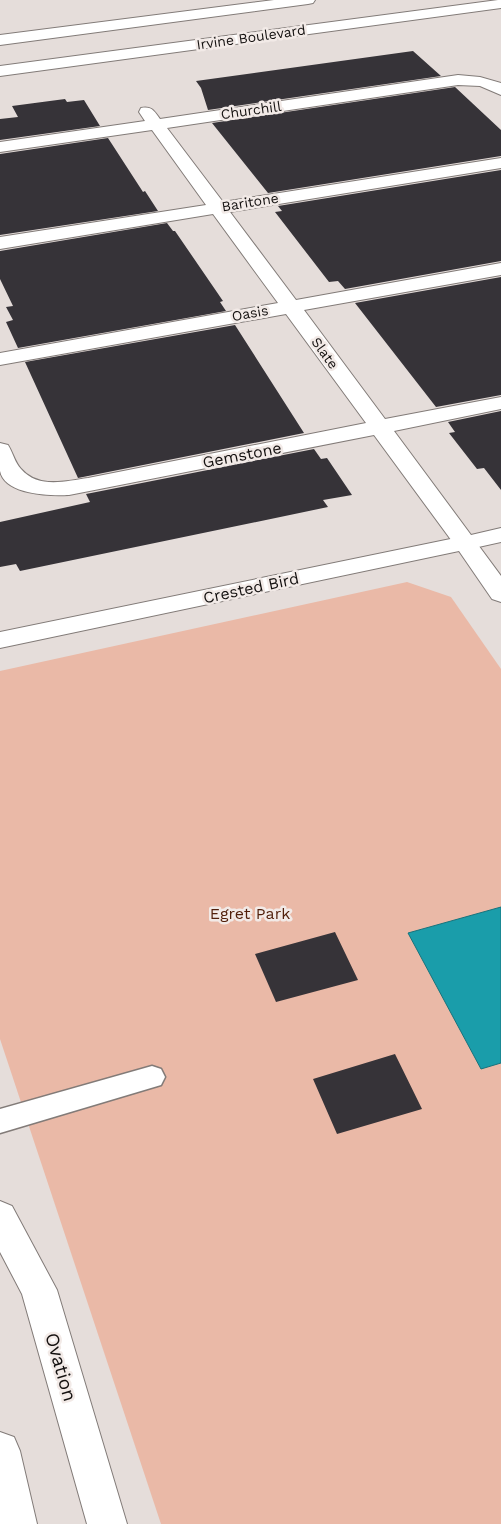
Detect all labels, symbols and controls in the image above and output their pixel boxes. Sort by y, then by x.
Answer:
street label: Irvine Boulevard [195,21,307,53]
street label: Churchill [220,98,283,122]
street label: Baritone [220,190,280,214]
street label: Oasis [230,302,270,324]
street label: Slate [308,334,342,372]
street label: Gemstone [201,438,283,472]
street label: Crested Bird [201,569,301,607]
park label: Egret Park [210,904,290,923]
street label: Ovation [40,1330,82,1404]

